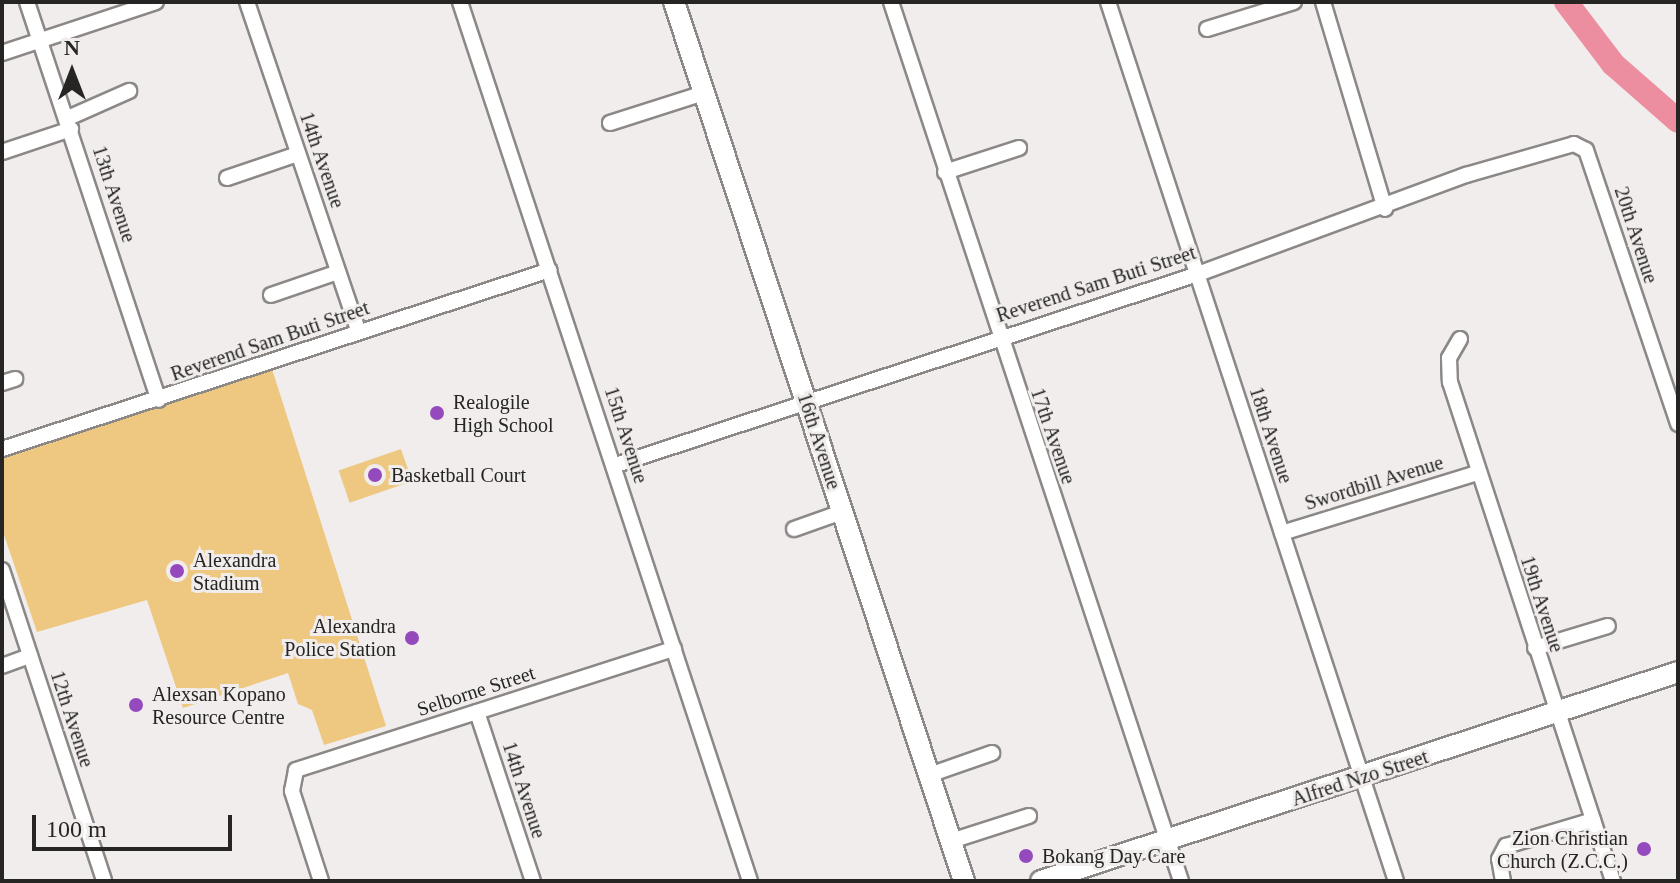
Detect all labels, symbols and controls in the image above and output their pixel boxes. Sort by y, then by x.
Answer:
north arrow [32,32,112,112]
text: N [64,35,80,60]
street label: 14th Avenue [294,108,350,212]
street label: 13th Avenue [87,142,141,246]
street label: 20th Avenue [1609,183,1663,287]
street label: Reverend Sam Buti Street [993,240,1199,328]
street label: Reverend Sam Buti Street [168,296,372,386]
street label: 15th Avenue [599,383,653,487]
street label: 18th Avenue [1244,383,1298,487]
street label: 17th Avenue [1025,384,1081,488]
street label: 16th Avenue [792,389,846,493]
place label: Realogile High School [453,390,554,437]
marker: Realogile High School [428,404,446,422]
street label: Swordbill Avenue [1301,450,1447,516]
place label: Basketball Court [391,463,526,487]
marker: Basketball Court [366,466,384,484]
place label: Alexandra Stadium [193,548,276,595]
street label: 19th Avenue [1515,552,1569,656]
marker: Alexandra Stadium [168,562,186,580]
place label: Alexandra Police Station [284,614,396,661]
marker: Alexandra Police Station [403,629,421,647]
street label: Selborne Street [414,661,538,721]
street label: 12th Avenue [45,667,99,771]
place label: Alexsan Kopano Resource Centre [152,682,286,729]
marker: Alexsan Kopano Resource Centre [127,696,145,714]
street label: 14th Avenue [497,738,551,842]
street label: Alfred Nzo Street [1289,745,1431,811]
scale bar [36,799,236,849]
text: 100 m [46,816,107,842]
place label: Zion Christian Church (Z.C.C.) [1497,826,1628,873]
marker: Zion Christian Church (Z.C.C.) [1635,840,1653,858]
place label: Bokang Day Care [1042,844,1185,868]
marker: Bokang Day Care [1017,847,1035,865]

